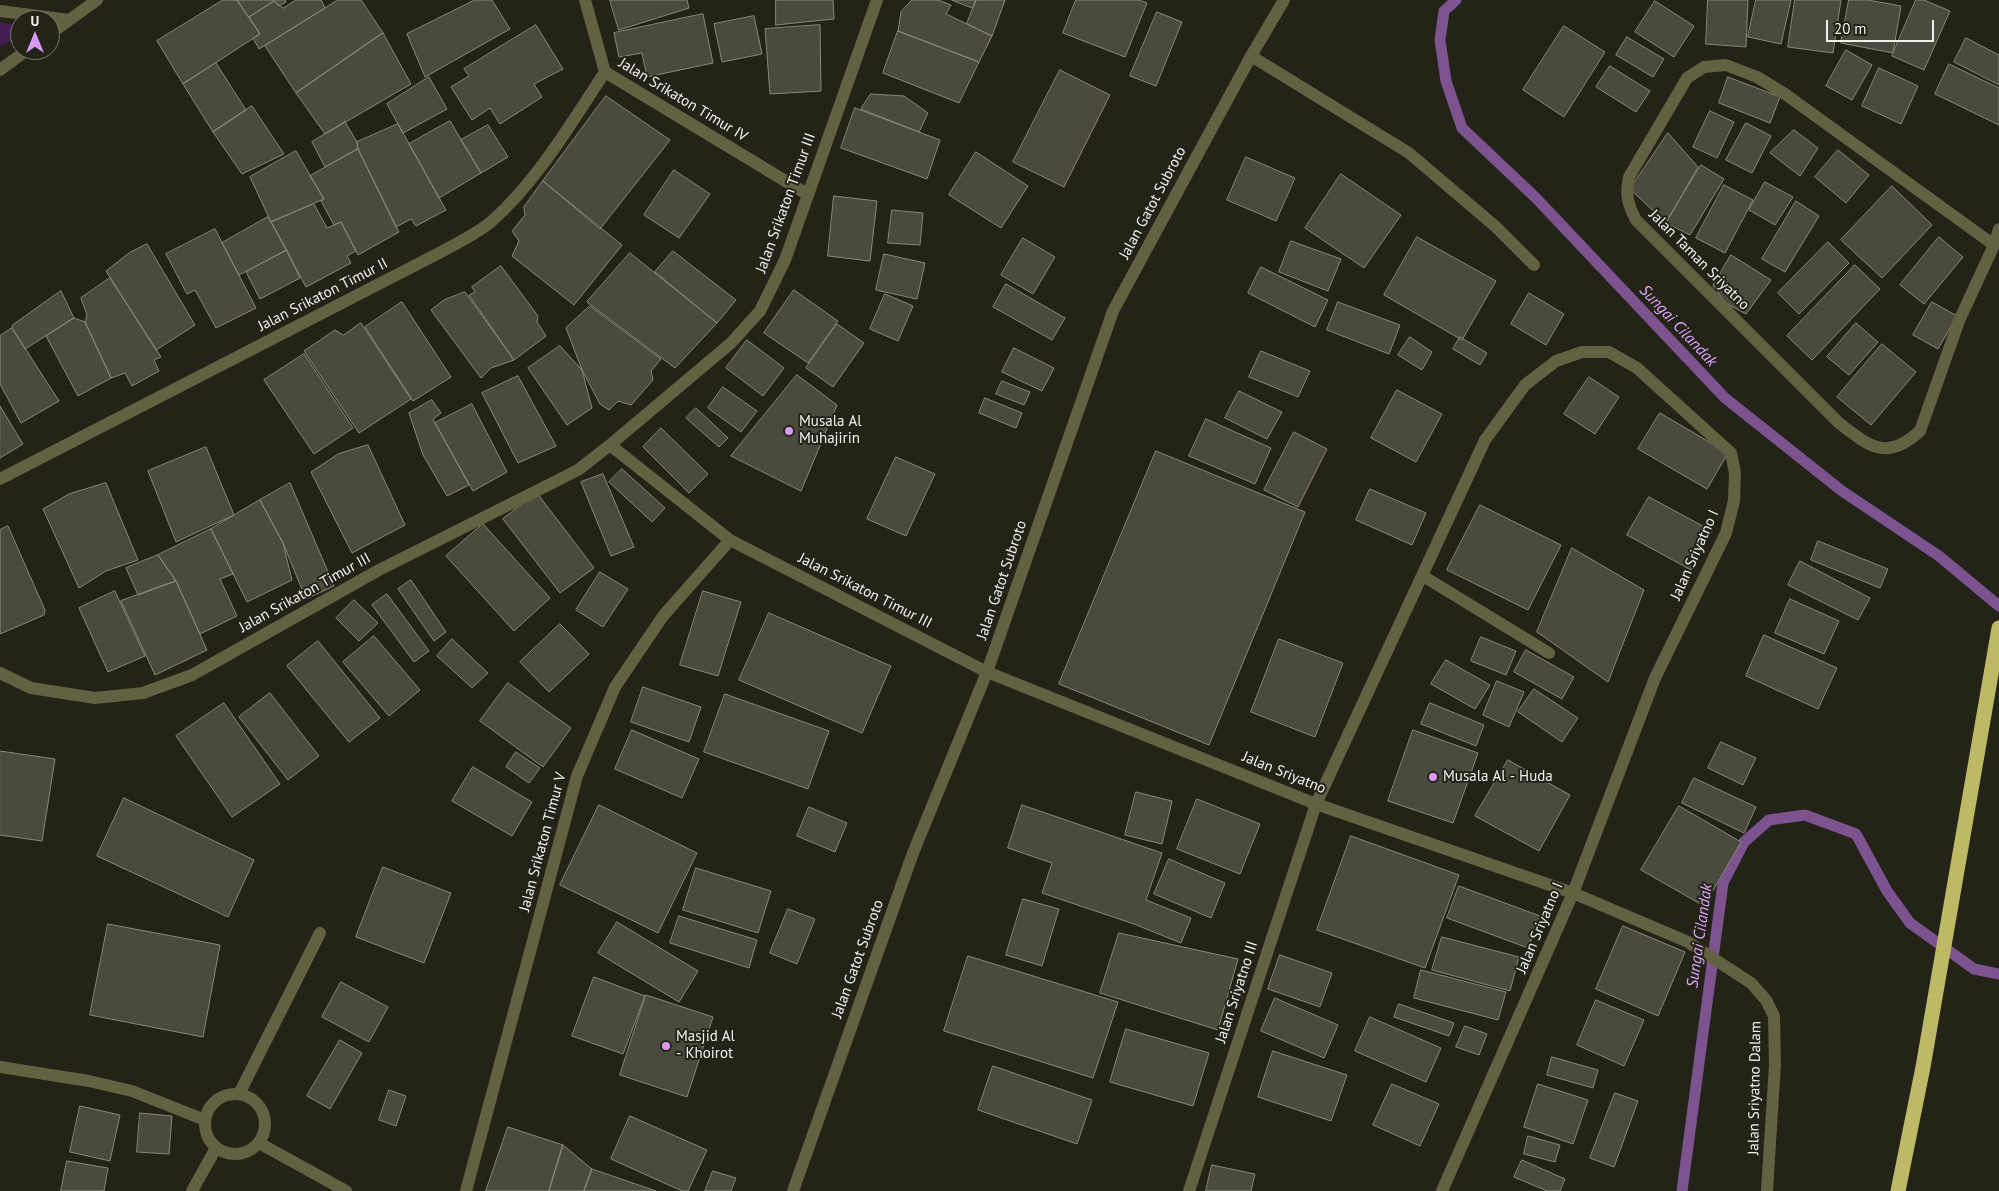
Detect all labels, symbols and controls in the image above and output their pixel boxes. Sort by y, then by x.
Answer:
north arrow [10,10,60,60]
scale bar [1829,10,1936,42]
text: U [31,12,39,30]
text: 20 m [1834,19,1867,38]
street label: Jalan Srikaton Timur IV [615,54,751,146]
street label: Jalan Srikaton Timur III [752,131,820,275]
street label: Jalan Gatot Subroto [1116,144,1190,262]
street label: Jalan Taman Sriyatno [1645,206,1753,314]
street label: Jalan Srikaton Timur II [255,254,391,336]
water label: Sungai Cilandak [1635,281,1721,371]
place label: Musala Al Muhajirin [799,413,862,448]
marker: Musala Al Muhajirin [783,425,795,437]
street label: Jalan Sriyatno I [1667,507,1723,603]
street label: Jalan Gatot Subroto [973,518,1031,642]
street label: Jalan Srikaton Timur III [236,549,374,637]
street label: Jalan Srikaton Timur III [795,549,935,633]
street label: Jalan Sriyatno [1240,748,1328,798]
place label: Musala Al - Huda [1443,768,1553,786]
street label: Jalan Srikaton Timur V [516,771,570,913]
marker: Musala Al - Huda [1427,771,1439,783]
street label: Jalan Sriyatno I [1513,880,1567,976]
water label: Sungai Cilandak [1683,883,1717,989]
street label: Jalan Gatot Subroto [828,897,888,1021]
street label: Jalan Sriyatno III [1212,939,1262,1045]
street label: Jalan Sriyatno Dalam [1745,1021,1765,1155]
place label: Masjid Al - Khoirot [676,1028,735,1063]
marker: Masjid Al - Khoirot [660,1040,672,1052]

